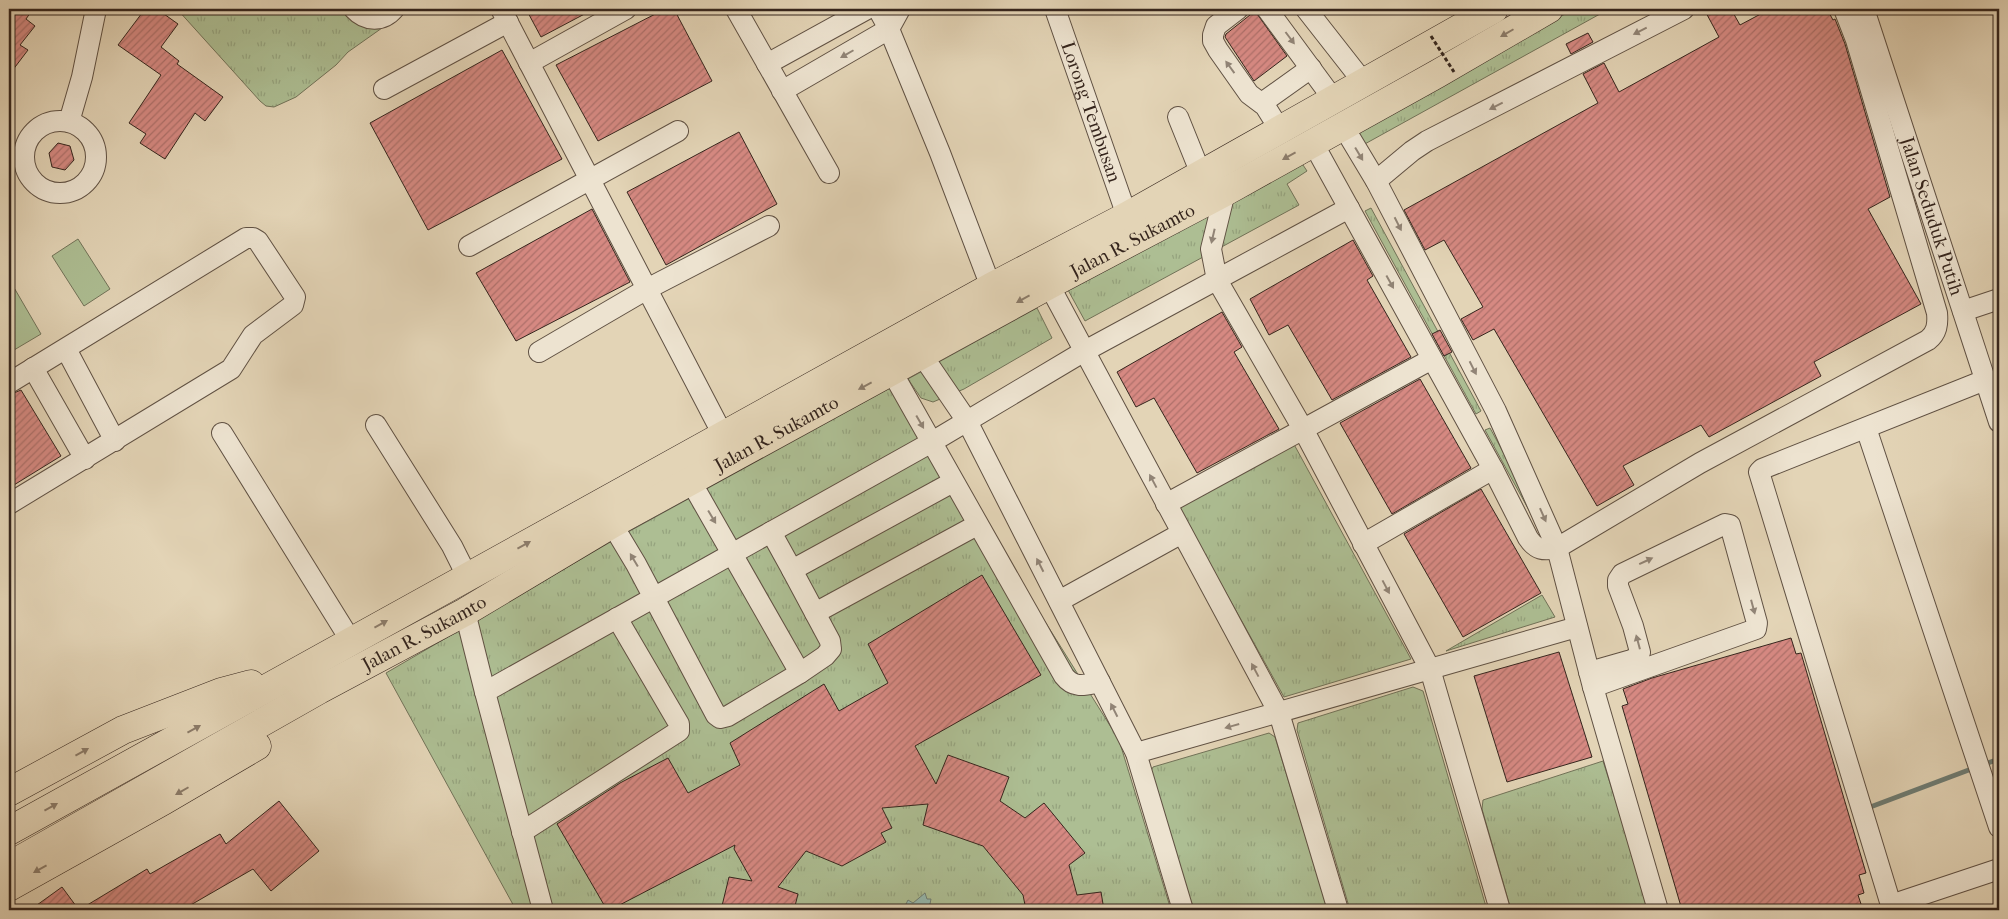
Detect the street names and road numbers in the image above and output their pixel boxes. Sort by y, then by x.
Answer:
street label: Lorong Tembusan [1056,39,1125,185]
street label: Jalan Seduduk Putih [1895,132,1968,298]
street label: Jalan R. Sukamto [1065,199,1199,284]
street label: Jalan R. Sukamto [709,391,843,478]
street label: Jalan R. Sukamto [357,591,491,677]

